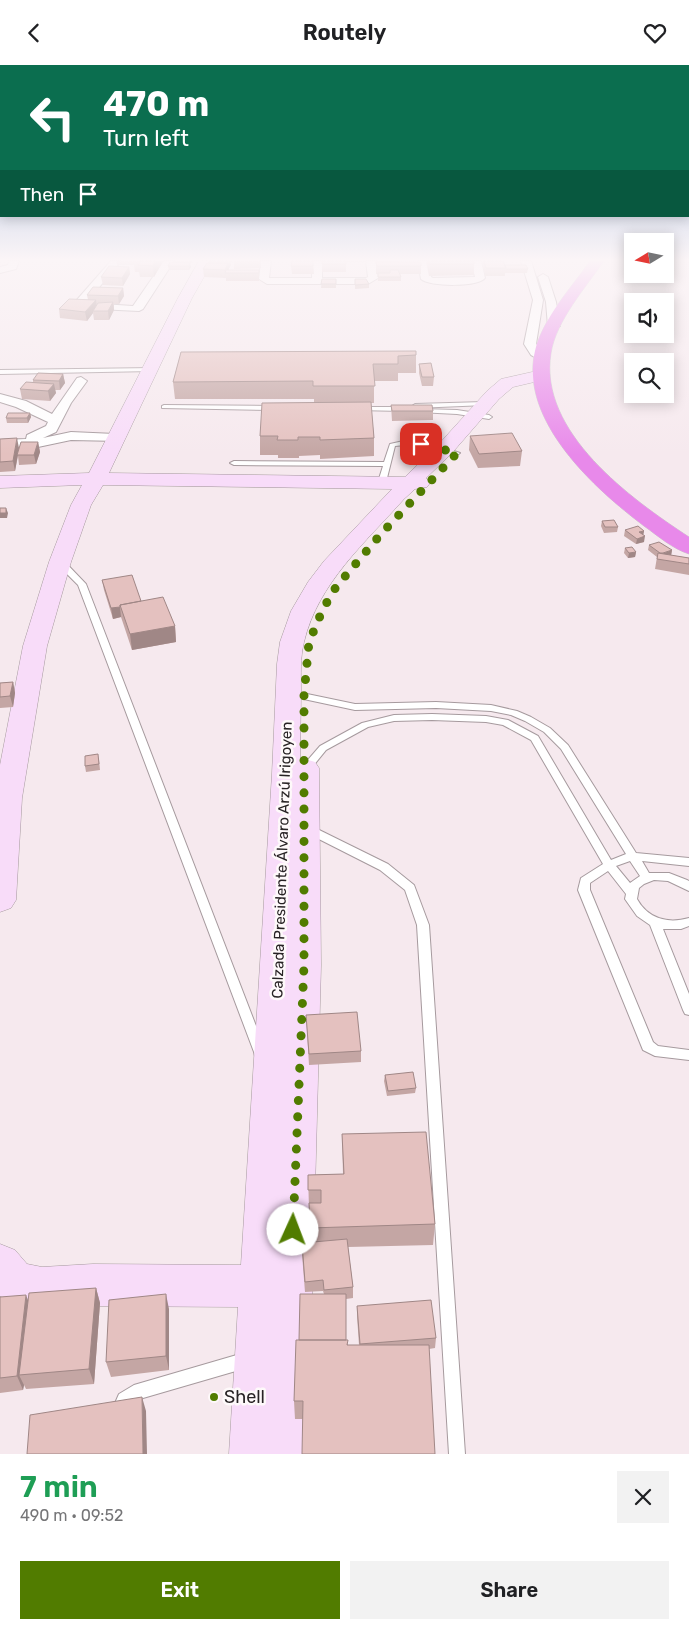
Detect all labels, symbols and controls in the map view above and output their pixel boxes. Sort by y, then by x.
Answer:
icon: back [20,19,48,47]
text: Routely [303,19,386,46]
icon: heart [641,19,669,47]
text: 470 m [103,83,209,125]
icon: left [20,85,85,150]
text: Turn left [103,125,189,152]
icon: arrive [74,180,102,208]
text: Then [20,183,64,206]
north arrow [624,233,674,283]
map controls [624,233,674,403]
button: sound [624,293,674,343]
button: search [624,353,674,403]
pin [400,423,442,465]
icon: arrive [407,430,435,458]
street label: Calzada Presidente Álvaro Arzú Irigoyen [268,721,296,999]
position arrow [266,1203,318,1255]
place label: Shell [224,1386,265,1408]
marker: Shell [208,1391,220,1403]
text: 7 min [20,1469,98,1505]
button: close [617,1471,669,1523]
text: 490 m · 09:52 [20,1506,123,1525]
button: Exit [20,1561,340,1619]
button: Share [350,1561,669,1619]

